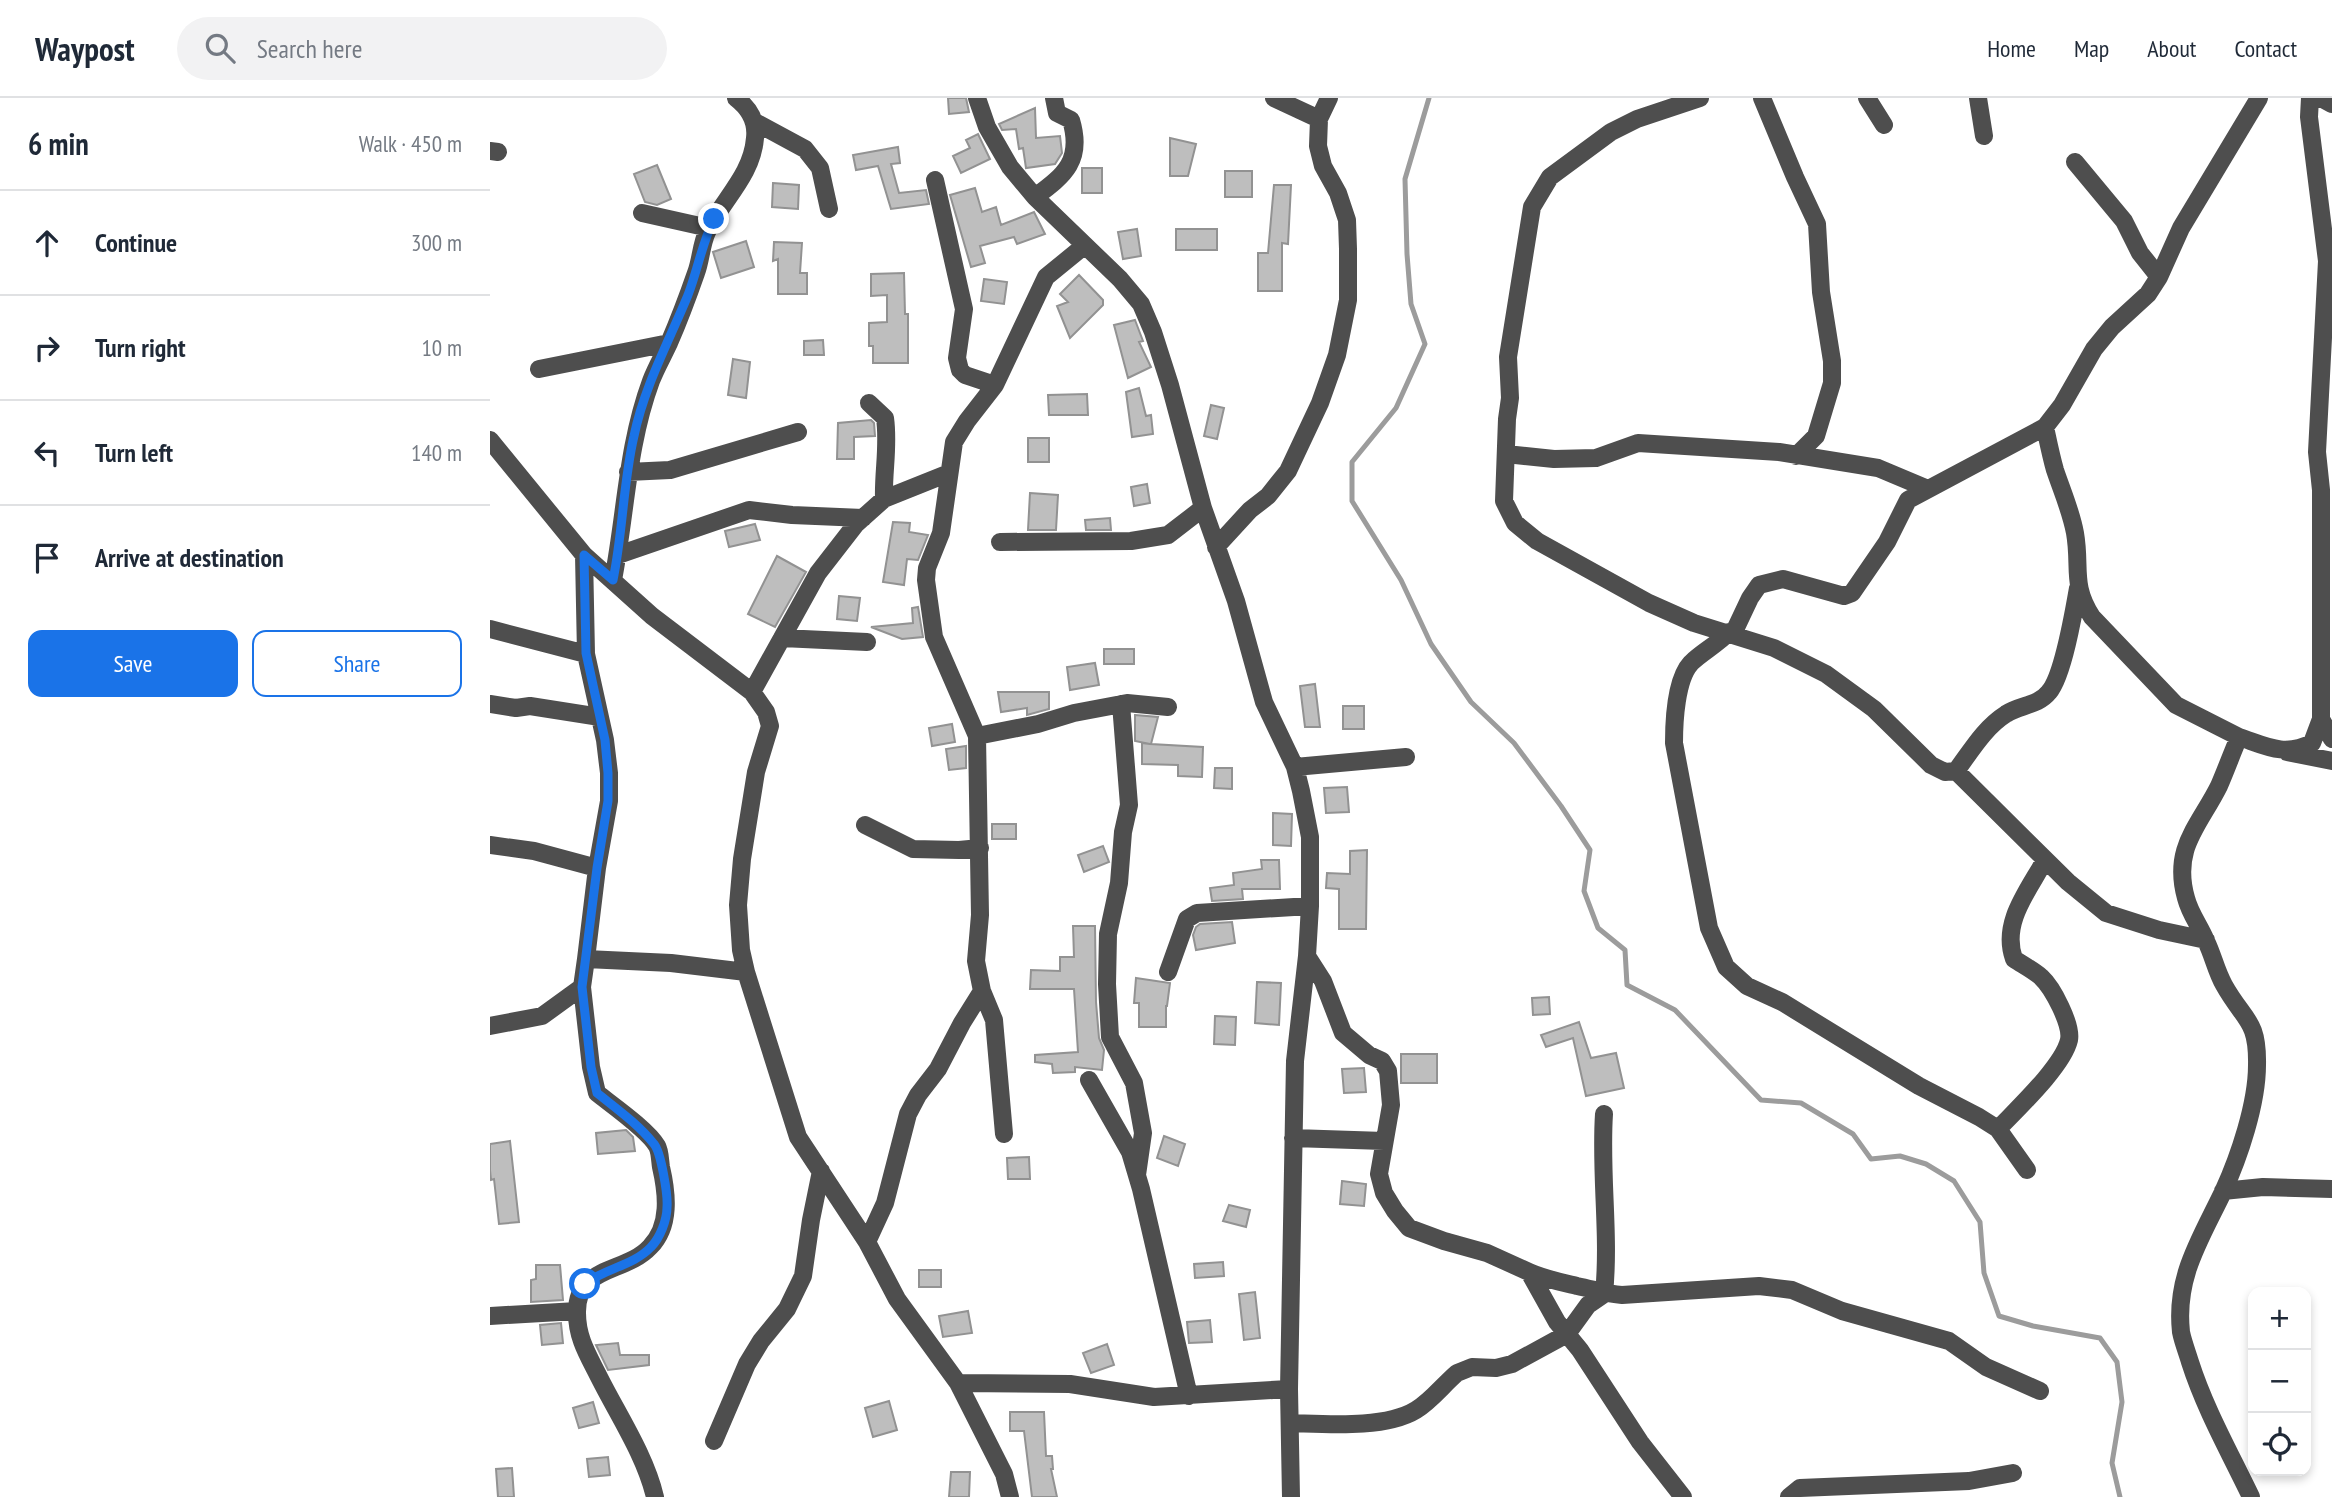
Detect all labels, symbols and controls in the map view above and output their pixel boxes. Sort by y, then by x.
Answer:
search box [177,17,667,80]
text: Waypost [35,27,135,70]
icon: search [201,29,239,67]
text: Search here [257,32,362,65]
text: Home [1987,33,2036,64]
text: Map [2074,33,2109,64]
text: About [2147,33,2196,64]
text: Contact [2234,33,2297,64]
text: 6 min [28,124,89,163]
text: Walk · 450 m [359,129,462,158]
route end [698,203,729,234]
icon: ahead [28,224,66,262]
text: Continue [95,226,177,259]
text: 300 m [411,228,462,257]
icon: right [28,329,66,367]
text: Turn right [95,331,186,364]
text: 10 m [421,333,462,362]
icon: left [28,434,66,472]
text: Turn left [95,436,173,469]
text: 140 m [411,438,462,467]
icon: arrive [28,539,66,577]
text: Arrive at destination [95,541,284,574]
button: Save [28,630,238,697]
button: Share [252,630,462,697]
route start [569,1268,600,1299]
map controls [2248,1287,2311,1476]
button: + [2248,1287,2311,1350]
button: − [2248,1350,2311,1413]
button: locate [2248,1413,2311,1476]

